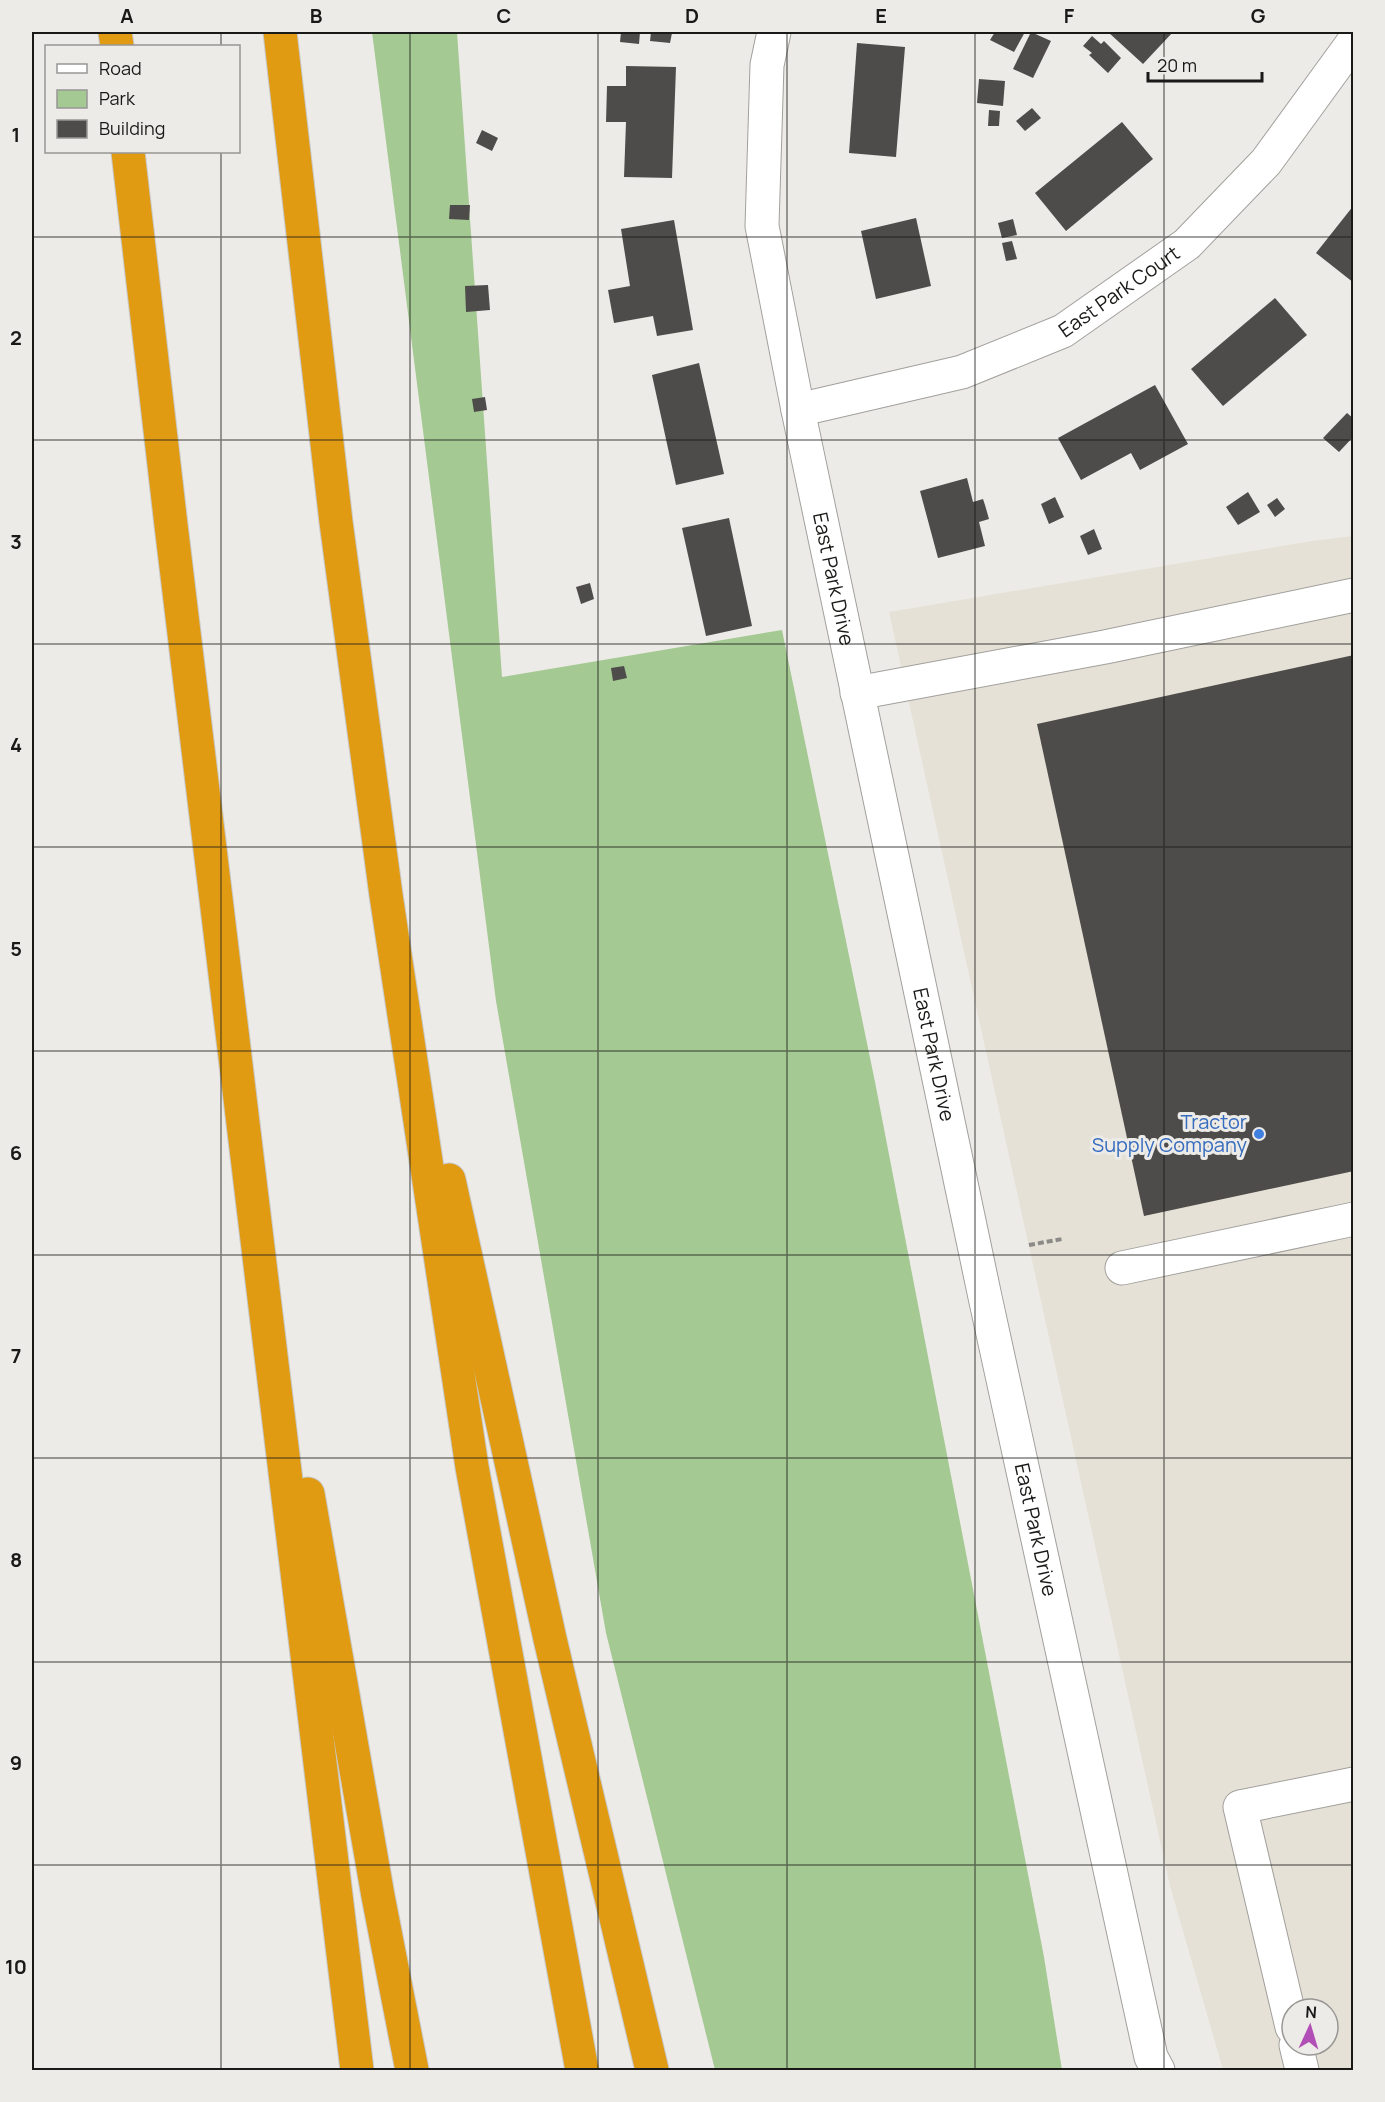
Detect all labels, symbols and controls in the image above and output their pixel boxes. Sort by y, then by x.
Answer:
text: A [120,2,134,29]
text: B [310,2,323,29]
text: C [497,2,511,29]
text: D [685,2,699,29]
text: E [875,2,887,29]
text: F [1064,2,1075,29]
text: G [1251,2,1266,29]
legend [45,45,240,153]
scale bar [1148,45,1262,83]
text: 20 m [1157,53,1197,77]
text: Road [99,56,142,80]
text: Park [99,86,136,110]
text: Building [99,116,165,140]
text: 1 [12,121,20,148]
street label: East Park Court [1053,239,1185,343]
text: 2 [10,324,22,351]
street label: East Park Drive [807,510,861,648]
text: 3 [10,528,22,555]
text: 4 [10,731,22,758]
text: 5 [10,935,22,962]
street label: East Park Drive [907,985,962,1124]
place label: Tractor Supply Company [1092,1108,1247,1158]
marker: Tractor Supply Company [1252,1127,1266,1141]
text: 6 [10,1139,22,1166]
text: 7 [11,1342,21,1369]
street label: East Park Drive [1009,1460,1064,1599]
text: 8 [10,1546,22,1573]
text: 9 [10,1749,22,1776]
text: 10 [5,1953,27,1980]
north arrow [1280,1997,1340,2057]
text: N [1305,2001,1318,2023]

